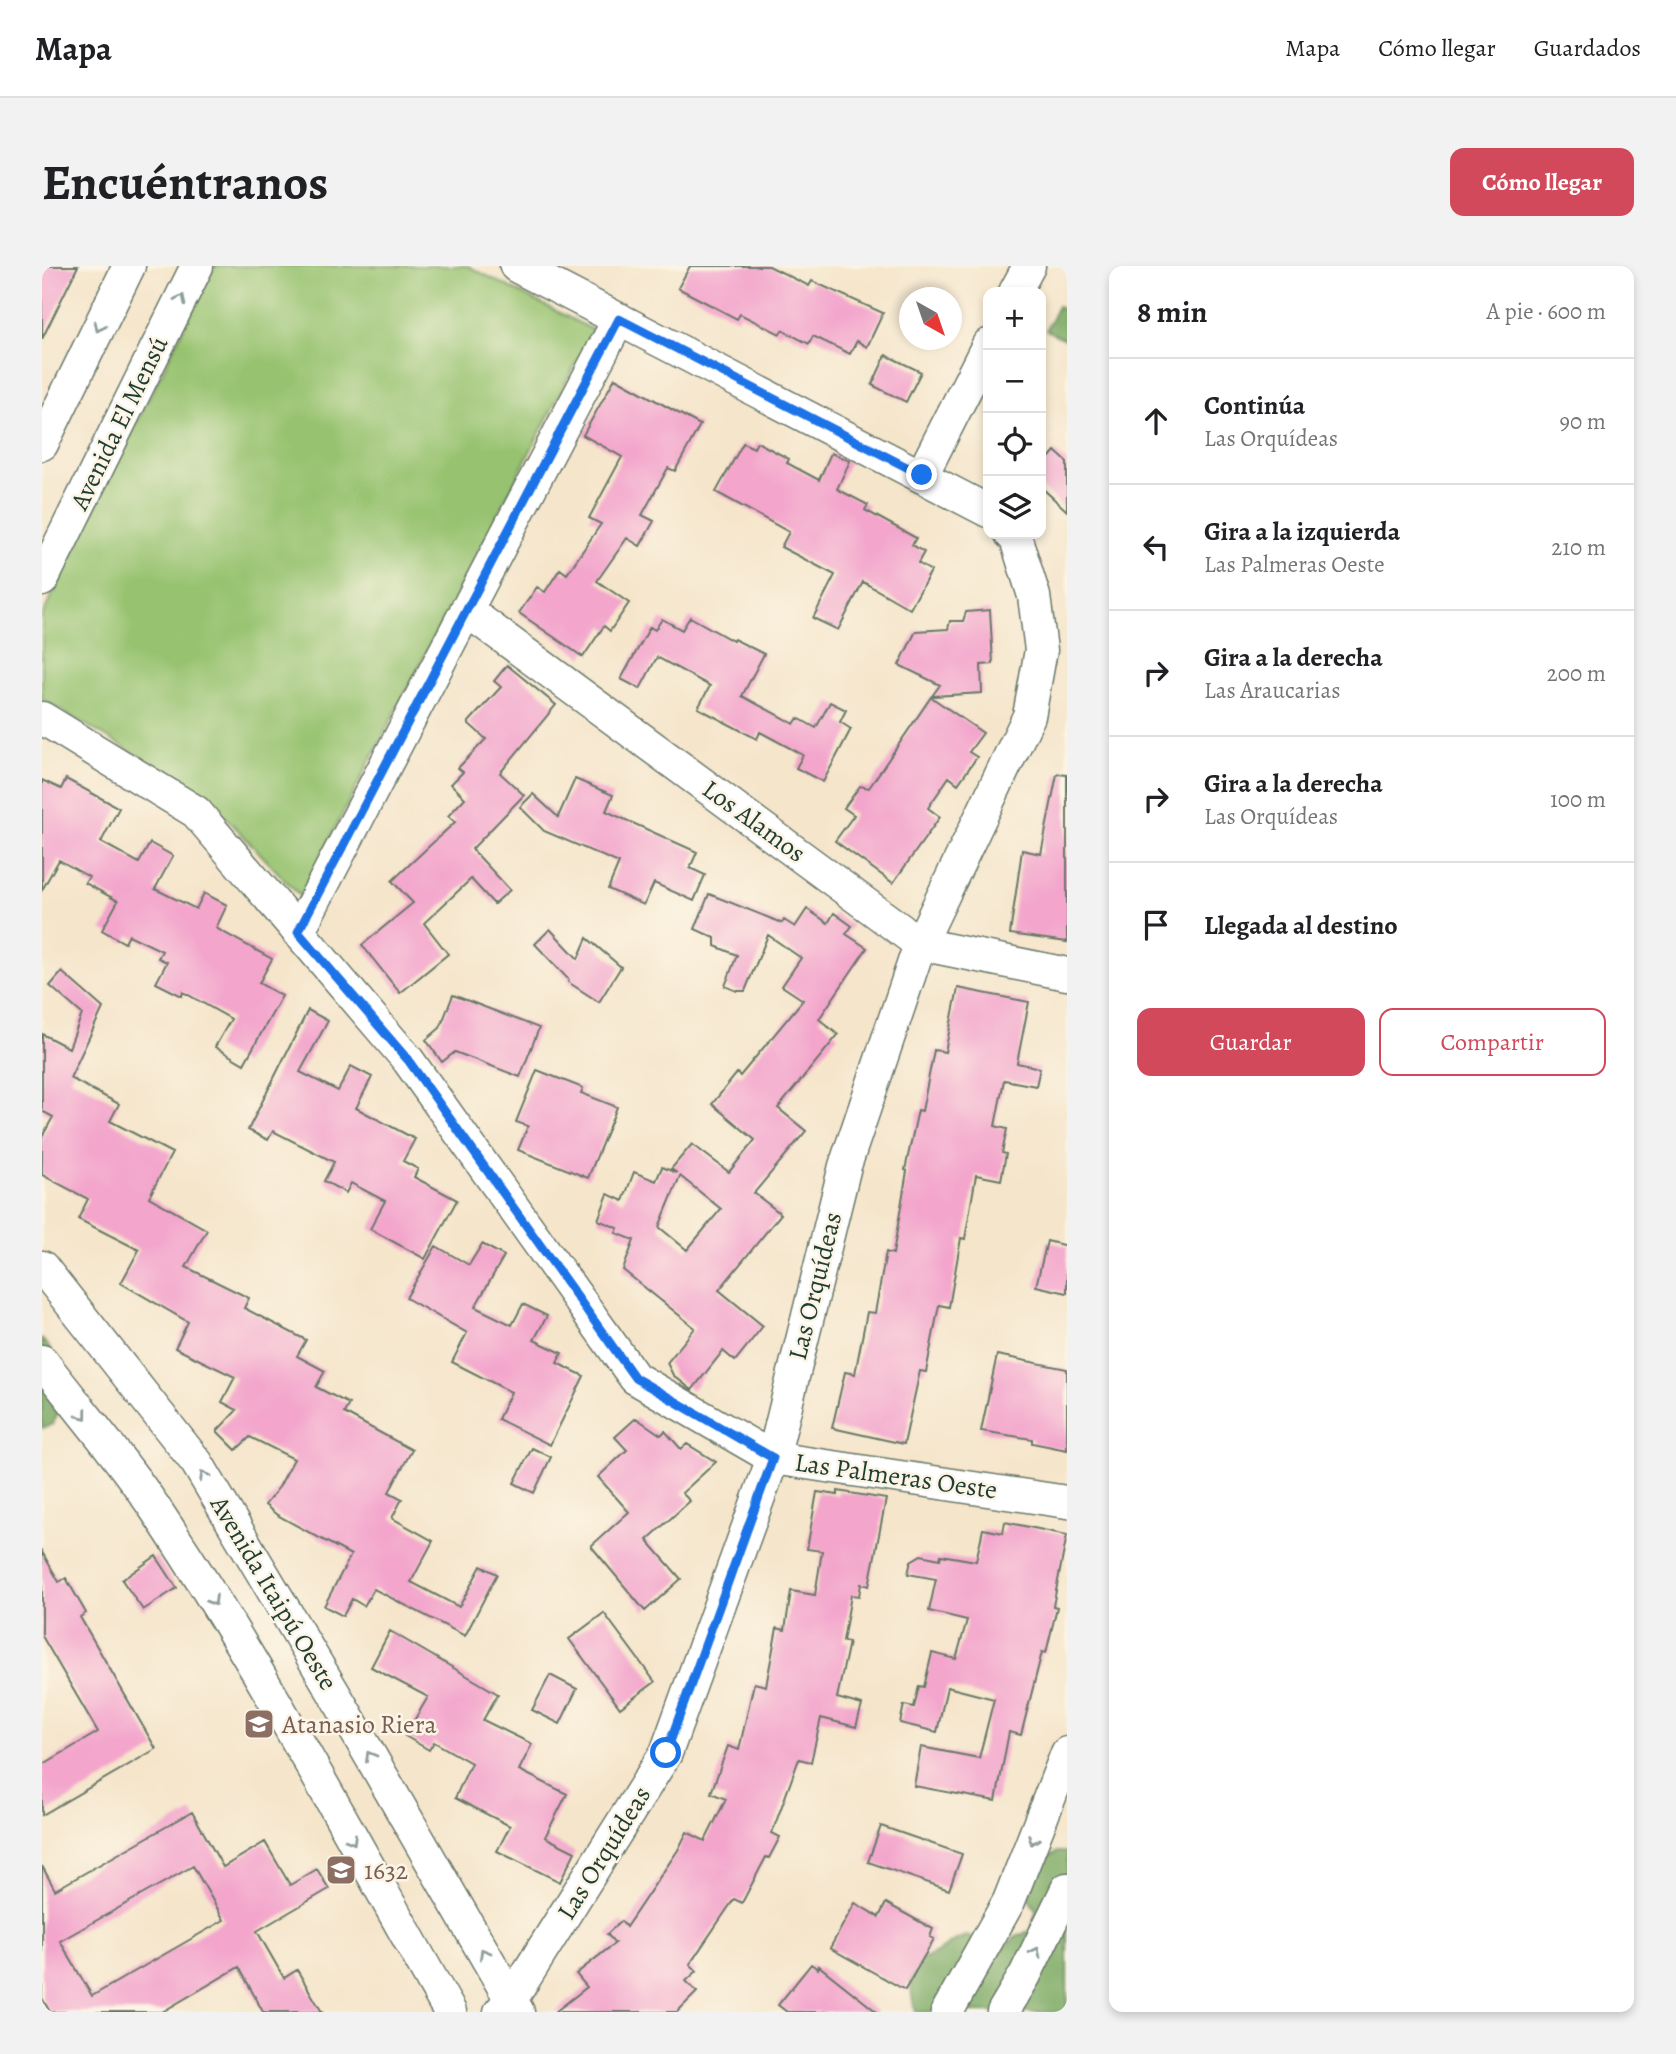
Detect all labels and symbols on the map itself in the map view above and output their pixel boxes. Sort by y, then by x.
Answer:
north arrow [899,287,962,350]
one-way arrow [172,294,186,306]
one-way arrow [94,320,108,332]
street label: Avenida El Mensú [61,330,177,517]
route end [906,459,937,490]
street label: Los Alamos [695,772,813,870]
street label: Las Orquídeas [780,1208,850,1364]
one-way arrow [75,1407,88,1420]
street label: Las Palmeras Oeste [792,1444,1000,1508]
one-way arrow [200,1470,213,1483]
street label: Avenida Itaipú Oeste [202,1488,346,1697]
one-way arrow [205,1594,218,1607]
school or university icon: Atanasio Riera [242,1707,276,1741]
place label: Atanasio Riera [281,1707,437,1742]
route start [650,1737,681,1768]
one-way arrow [365,1750,378,1763]
street label: Las Orquídeas [549,1779,659,1927]
one-way arrow [344,1833,357,1846]
one-way arrow [1028,1833,1042,1845]
school or university icon: 1632 [324,1853,358,1887]
place label: 1632 [364,1853,408,1888]
one-way arrow [1028,1947,1042,1959]
one-way arrow [479,1948,492,1960]

